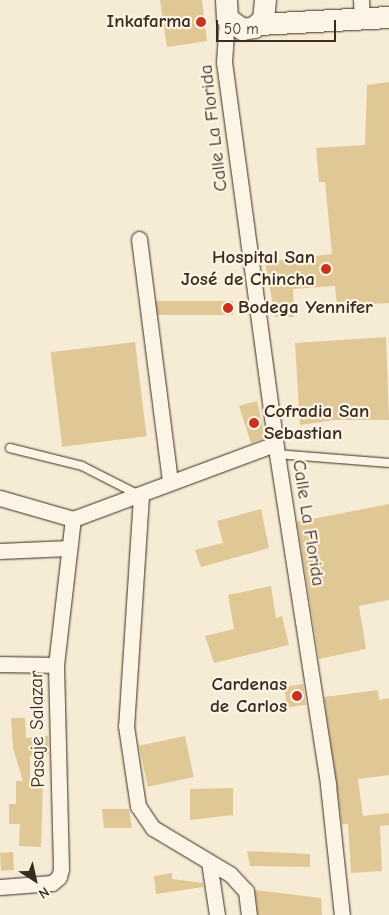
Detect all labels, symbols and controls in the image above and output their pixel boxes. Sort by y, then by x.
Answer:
scale bar [219,10,339,42]
place label: Inkafarma [107,11,191,33]
marker: Inkafarma [195,16,207,28]
text: 50 m [224,20,259,38]
street label: Calle La Florida [195,63,233,193]
place label: Hospital San José de Chincha [181,247,315,291]
marker: Hospital San José de Chincha [319,262,333,276]
place label: Bodega Yennifer [238,297,373,319]
marker: Bodega Yennifer [222,302,234,314]
place label: Cofradia San Sebastian [264,401,369,445]
marker: Cofradia San Sebastian [248,417,260,429]
street label: Calle La Florida [287,458,329,588]
street label: Pasaje Salazar [26,670,50,788]
place label: Cardenas de Carlos [210,674,287,718]
marker: Cardenas de Carlos [291,690,303,702]
north arrow [10,855,60,905]
text: N [35,883,53,902]

